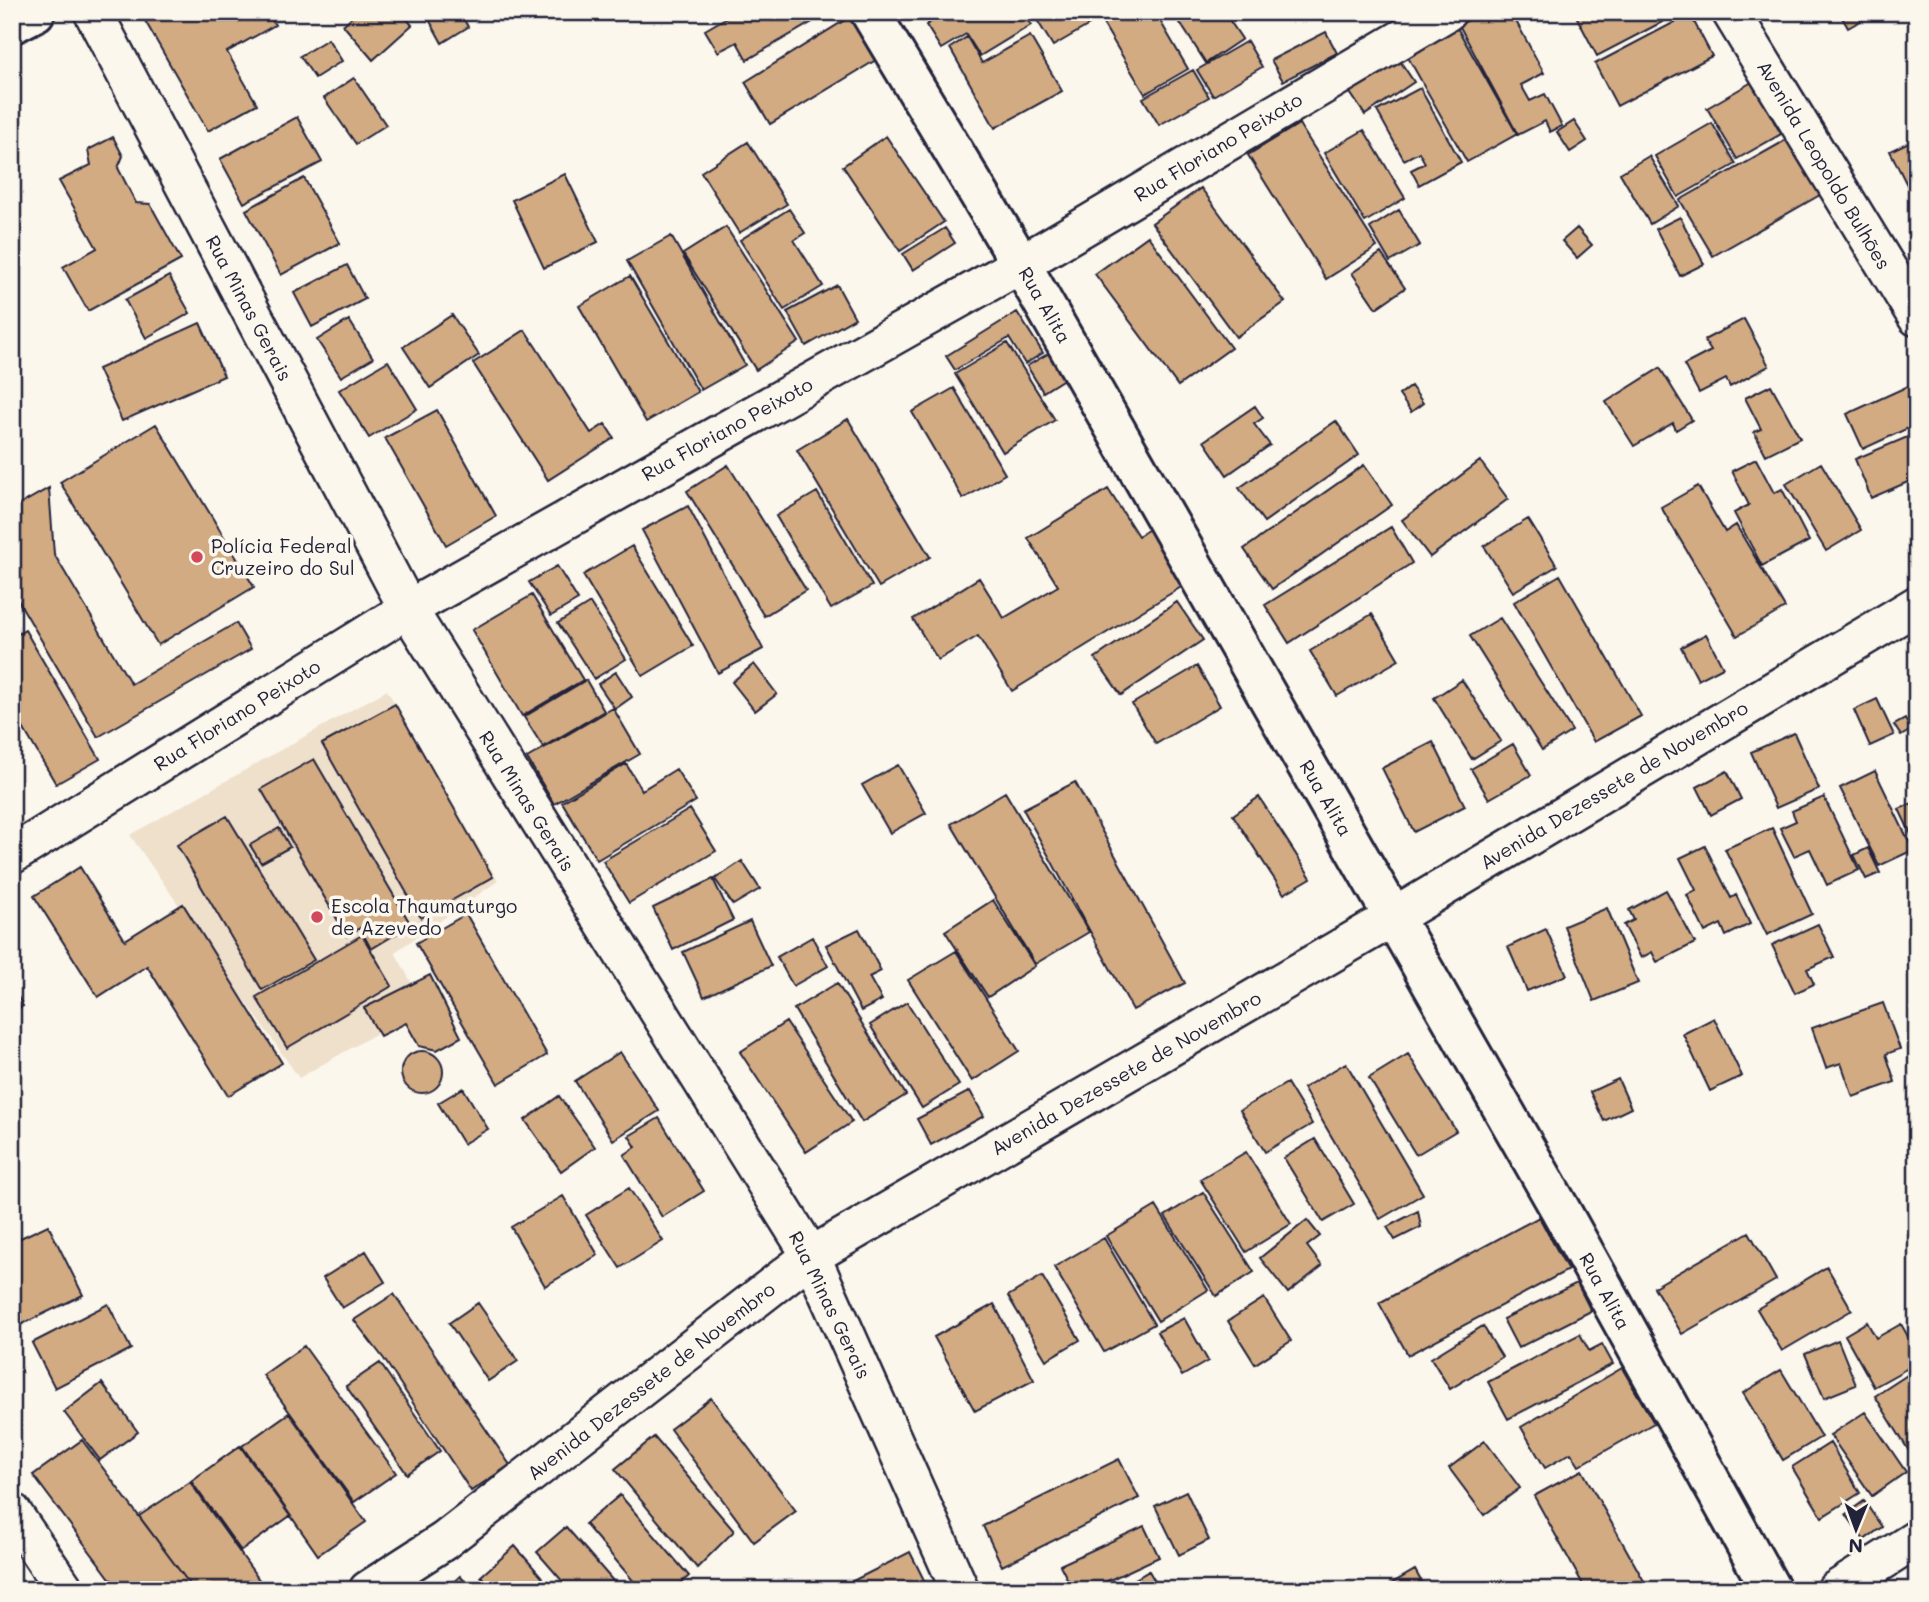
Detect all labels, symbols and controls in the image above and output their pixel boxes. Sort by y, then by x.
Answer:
street label: Avenida Leopoldo Bulhões [1752,56,1897,274]
street label: Rua Floriano Peixoto [1129,86,1306,207]
street label: Rua Minas Gerais [201,231,298,385]
street label: Rua Alita [1014,262,1077,348]
street label: Rua Floriano Peixoto [637,371,817,486]
place label: Polícia Federal Cruzeiro do Sul [211,533,355,580]
marker: Polícia Federal Cruzeiro do Sul [189,549,205,565]
street label: Rua Floriano Peixoto [149,653,325,776]
street label: Avenida Dezessete de Novembro [1475,695,1752,875]
street label: Rua Minas Gerais [474,726,581,876]
street label: Rua Alita [1295,755,1358,841]
place label: Escola Thaumaturgo de Azevedo [331,893,517,940]
marker: Escola Thaumaturgo de Azevedo [309,909,325,925]
street label: Avenida Dezessete de Novembro [986,985,1265,1160]
street label: Rua Minas Gerais [784,1227,877,1383]
street label: Rua Alita [1574,1248,1637,1334]
street label: Avenida Dezessete de Novembro [522,1276,780,1485]
north arrow [1820,1494,1890,1564]
text: N [1848,1534,1863,1559]

